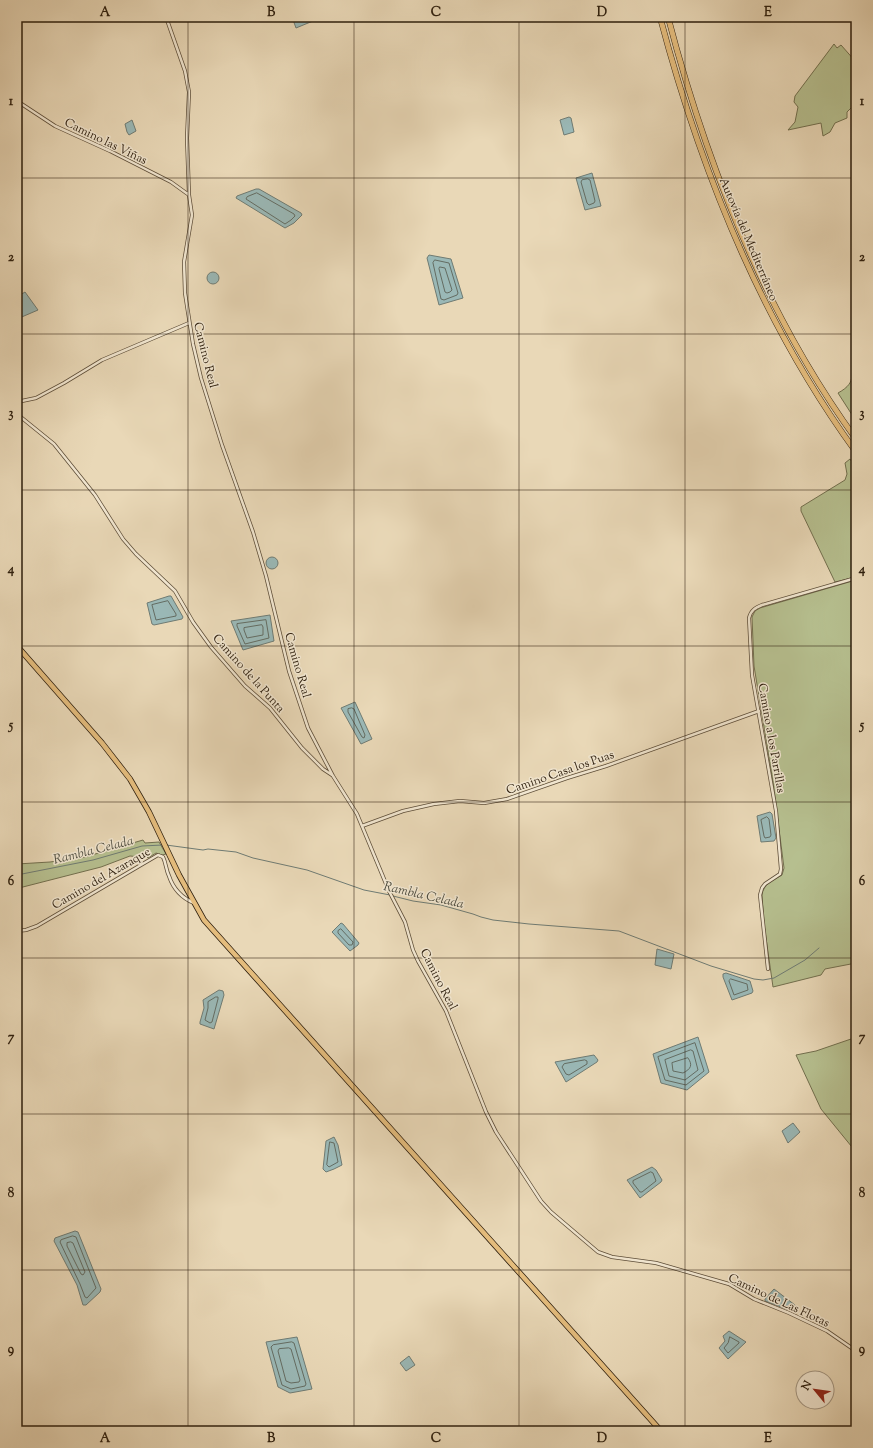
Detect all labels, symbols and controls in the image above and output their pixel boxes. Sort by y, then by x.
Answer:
text: A [100,4,111,22]
text: B [267,4,276,22]
text: C [431,4,441,22]
text: D [597,4,607,22]
text: E [764,4,772,22]
text: 1 [9,93,14,111]
text: 1 [860,93,865,111]
street label: Camino las Viñas [61,114,150,170]
street label: Autovía del Mediterráneo [714,175,782,304]
text: 2 [8,249,15,267]
text: 2 [859,249,866,267]
street label: Camino Real [188,320,222,391]
text: 3 [8,405,14,423]
text: 3 [859,405,865,423]
text: 4 [7,561,15,579]
text: 4 [858,561,866,579]
street label: Camino de la Punta [208,630,289,718]
street label: Camino Real [279,630,315,701]
street label: Camino a los Parrillas [753,682,790,795]
text: 5 [8,717,14,735]
text: 5 [859,717,865,735]
street label: Camino Casa los Puas [504,746,617,800]
water label: Rambla Celada [52,832,136,870]
street label: Camino del Azaraque [49,843,154,914]
text: 6 [8,873,15,891]
text: 6 [859,873,866,891]
water label: Rambla Celada [382,878,466,914]
street label: Camino Real [415,945,462,1014]
text: 7 [8,1029,15,1047]
text: 7 [859,1029,866,1047]
text: 8 [8,1185,15,1203]
text: 8 [859,1185,866,1203]
street label: Camino de Las Flotas [725,1269,833,1332]
text: 9 [8,1341,15,1359]
text: 9 [859,1341,866,1359]
north arrow [795,1370,835,1410]
text: N [798,1378,816,1394]
text: A [100,1430,111,1448]
text: B [267,1430,276,1448]
text: C [431,1430,441,1448]
text: D [597,1430,607,1448]
text: E [764,1430,772,1448]

